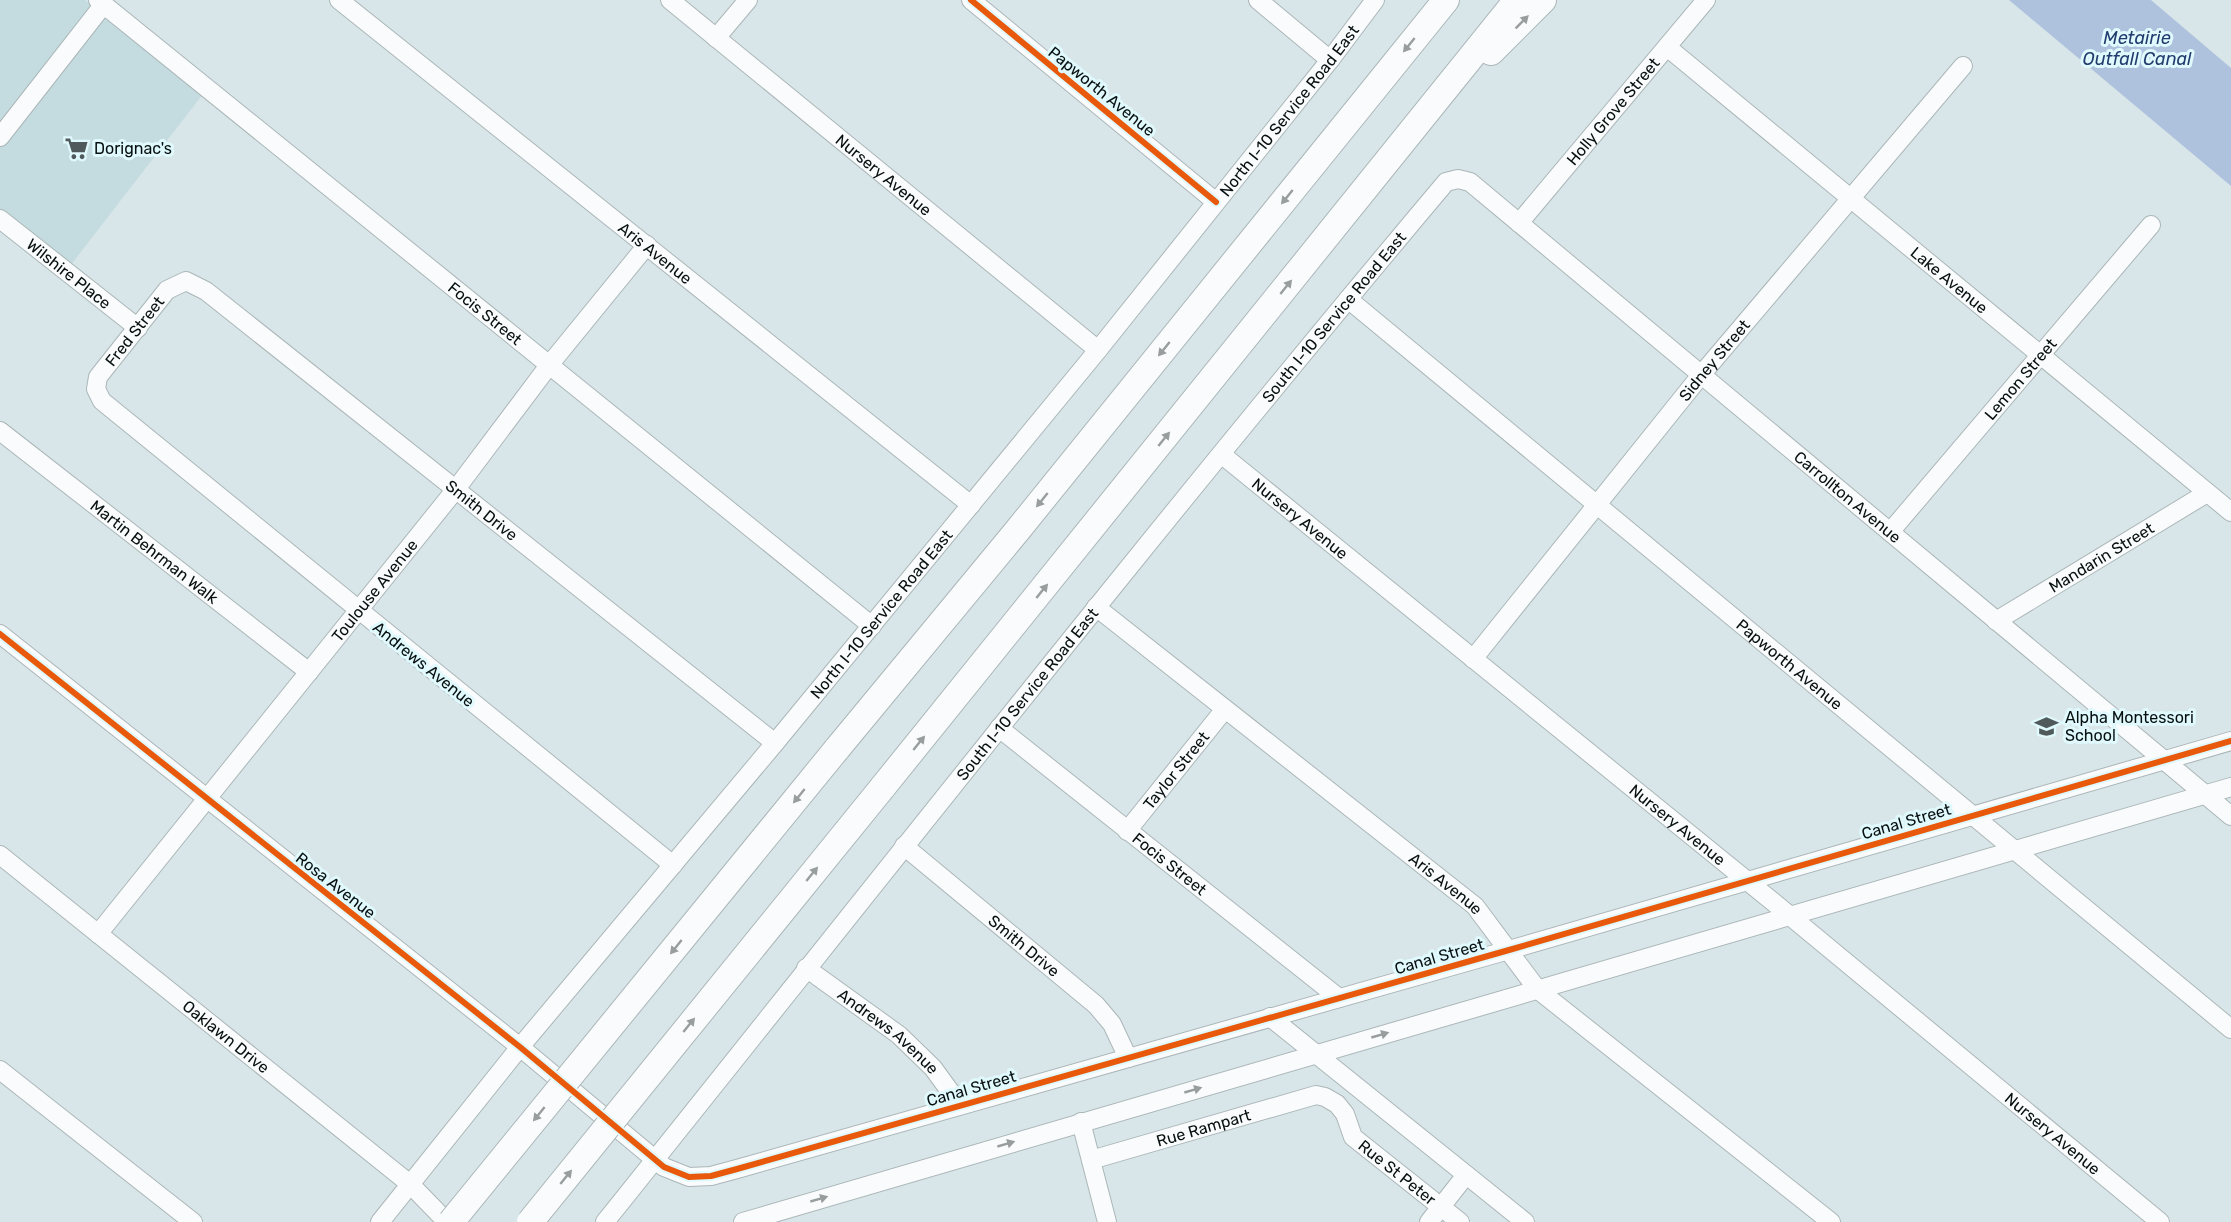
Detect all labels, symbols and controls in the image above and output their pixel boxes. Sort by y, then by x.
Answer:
one-way arrow [1515,15,1529,30]
street label: North I-10 Service Road East [1216,21,1363,200]
water label: Metairie Outfall Canal [2083,27,2192,70]
one-way arrow [1404,38,1416,53]
street label: Papworth Avenue [1045,43,1159,140]
street label: Holly Grove Street [1563,54,1664,169]
street label: Nursery Avenue [832,130,935,220]
supermarket icon: Dorignac's [63,135,89,161]
place label: Dorignac's [94,139,172,158]
one-way arrow [1280,189,1293,205]
street label: Aris Avenue [615,218,696,288]
street label: South I-10 Service Road East [1258,228,1410,406]
street label: Wilshire Place [23,235,115,313]
street label: Lake Avenue [1907,243,1992,318]
street label: Focis Street [444,278,526,349]
one-way arrow [1280,280,1292,295]
street label: Fred Street [101,293,168,370]
street label: Sidney Street [1675,316,1754,405]
street label: Lemon Street [1981,334,2061,424]
one-way arrow [1158,341,1171,357]
one-way arrow [1157,432,1170,447]
street label: Carrollton Avenue [1790,447,1905,547]
street label: Nursery Avenue [1248,474,1352,563]
street label: Smith Drive [442,476,521,545]
one-way arrow [1036,493,1048,508]
street label: Martin Behrman Walk [87,496,223,608]
street label: Mandarin Street [2045,519,2157,597]
street label: North I-10 Service Road East [807,526,956,703]
street label: Toulouse Avenue [328,536,422,646]
one-way arrow [1035,583,1048,599]
street label: South I-10 Service Road East [953,604,1102,784]
street label: Papworth Avenue [1732,615,1846,714]
street label: Andrews Avenue [369,618,478,711]
place label: Alpha Montessori School [2065,708,2194,745]
school or university icon: Alpha Montessori School [2034,713,2060,739]
street label: Taylor Street [1139,728,1213,813]
one-way arrow [912,736,925,751]
street label: Nursery Avenue [1625,780,1729,869]
one-way arrow [793,788,806,803]
street label: Canal Street [1859,800,1953,843]
street label: Focis Street [1128,829,1210,899]
street label: Rosa Avenue [292,848,379,922]
street label: Aris Avenue [1405,849,1487,918]
one-way arrow [806,866,819,882]
street label: Smith Drive [984,911,1063,981]
street label: Canal Street [1392,935,1486,978]
one-way arrow [670,939,682,954]
street label: Andrews Avenue [834,985,943,1078]
street label: Oaklawn Drive [179,996,273,1077]
one-way arrow [683,1017,696,1033]
one-way arrow [1371,1030,1389,1039]
street label: Canal Street [924,1067,1018,1110]
one-way arrow [1184,1084,1202,1094]
street label: Nursery Avenue [2001,1089,2104,1179]
street label: Rue Rampart [1154,1105,1253,1151]
one-way arrow [533,1106,546,1121]
street label: Rue St Peter [1354,1136,1439,1209]
one-way arrow [997,1139,1015,1148]
one-way arrow [560,1169,572,1184]
one-way arrow [810,1194,828,1203]

